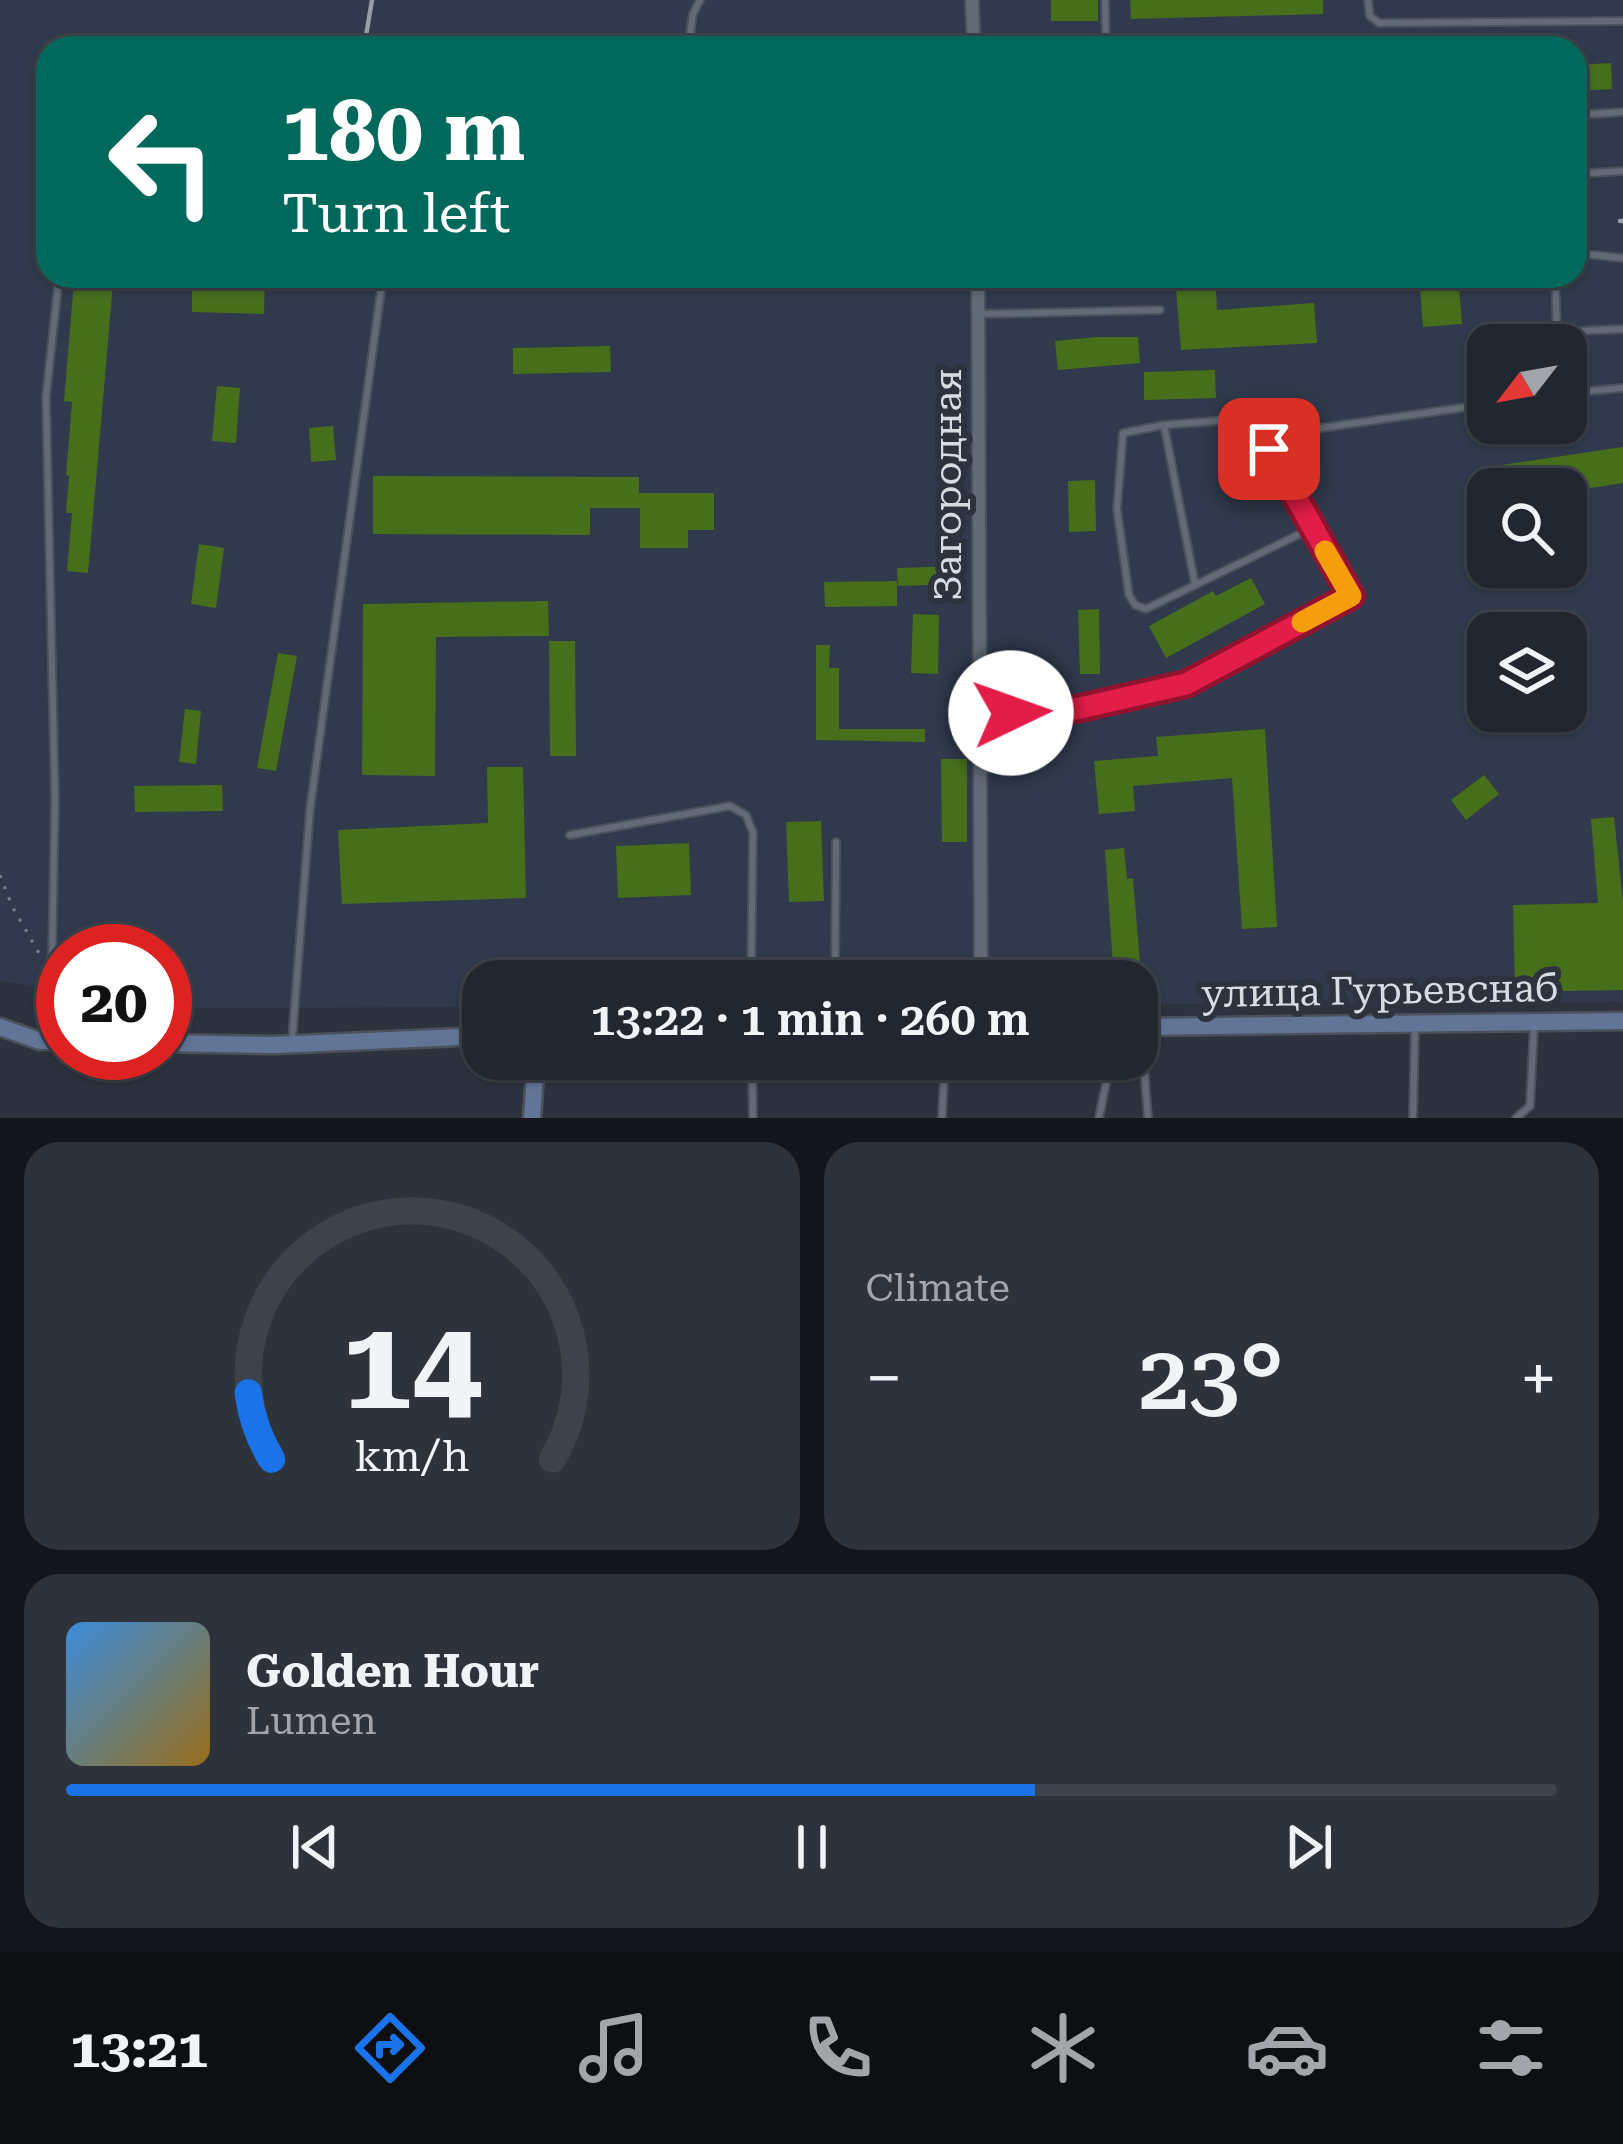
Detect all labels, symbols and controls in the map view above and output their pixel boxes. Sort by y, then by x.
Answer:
text: 180 m [282,82,525,180]
icon: left [84,84,240,240]
text: Turn left [282,182,510,245]
north arrow [1467,324,1587,444]
map controls [1467,324,1587,732]
street label: Загородная [925,368,971,602]
pin [1218,398,1320,500]
icon: arrive [1236,416,1302,482]
button: search [1467,468,1587,588]
button: layers [1467,612,1587,732]
position arrow [948,650,1074,776]
speed limit sign: 20 [36,924,192,1080]
street label: улица Гурьевснаб [1201,965,1559,1017]
text: 13:22 · 1 min · 260 m [590,993,1030,1046]
text: Climate [866,1265,1010,1311]
text: 14 [342,1292,482,1438]
text: 23° [1139,1326,1284,1431]
text: − [866,1340,902,1417]
text: + [1520,1340,1557,1417]
text: km/h [354,1431,469,1481]
text: Golden Hour [246,1645,539,1698]
text: Lumen [246,1698,377,1744]
icon: previous [282,1814,348,1880]
icon: pause [779,1814,845,1880]
icon: next [1276,1814,1342,1880]
icon: directions [348,2006,432,2090]
icon: music [572,2006,656,2090]
icon: phone [796,2006,880,2090]
icon: climate [1021,2006,1105,2090]
icon: car [1245,2006,1329,2090]
icon: filters [1469,2006,1553,2090]
text: 13:21 [70,2017,208,2080]

